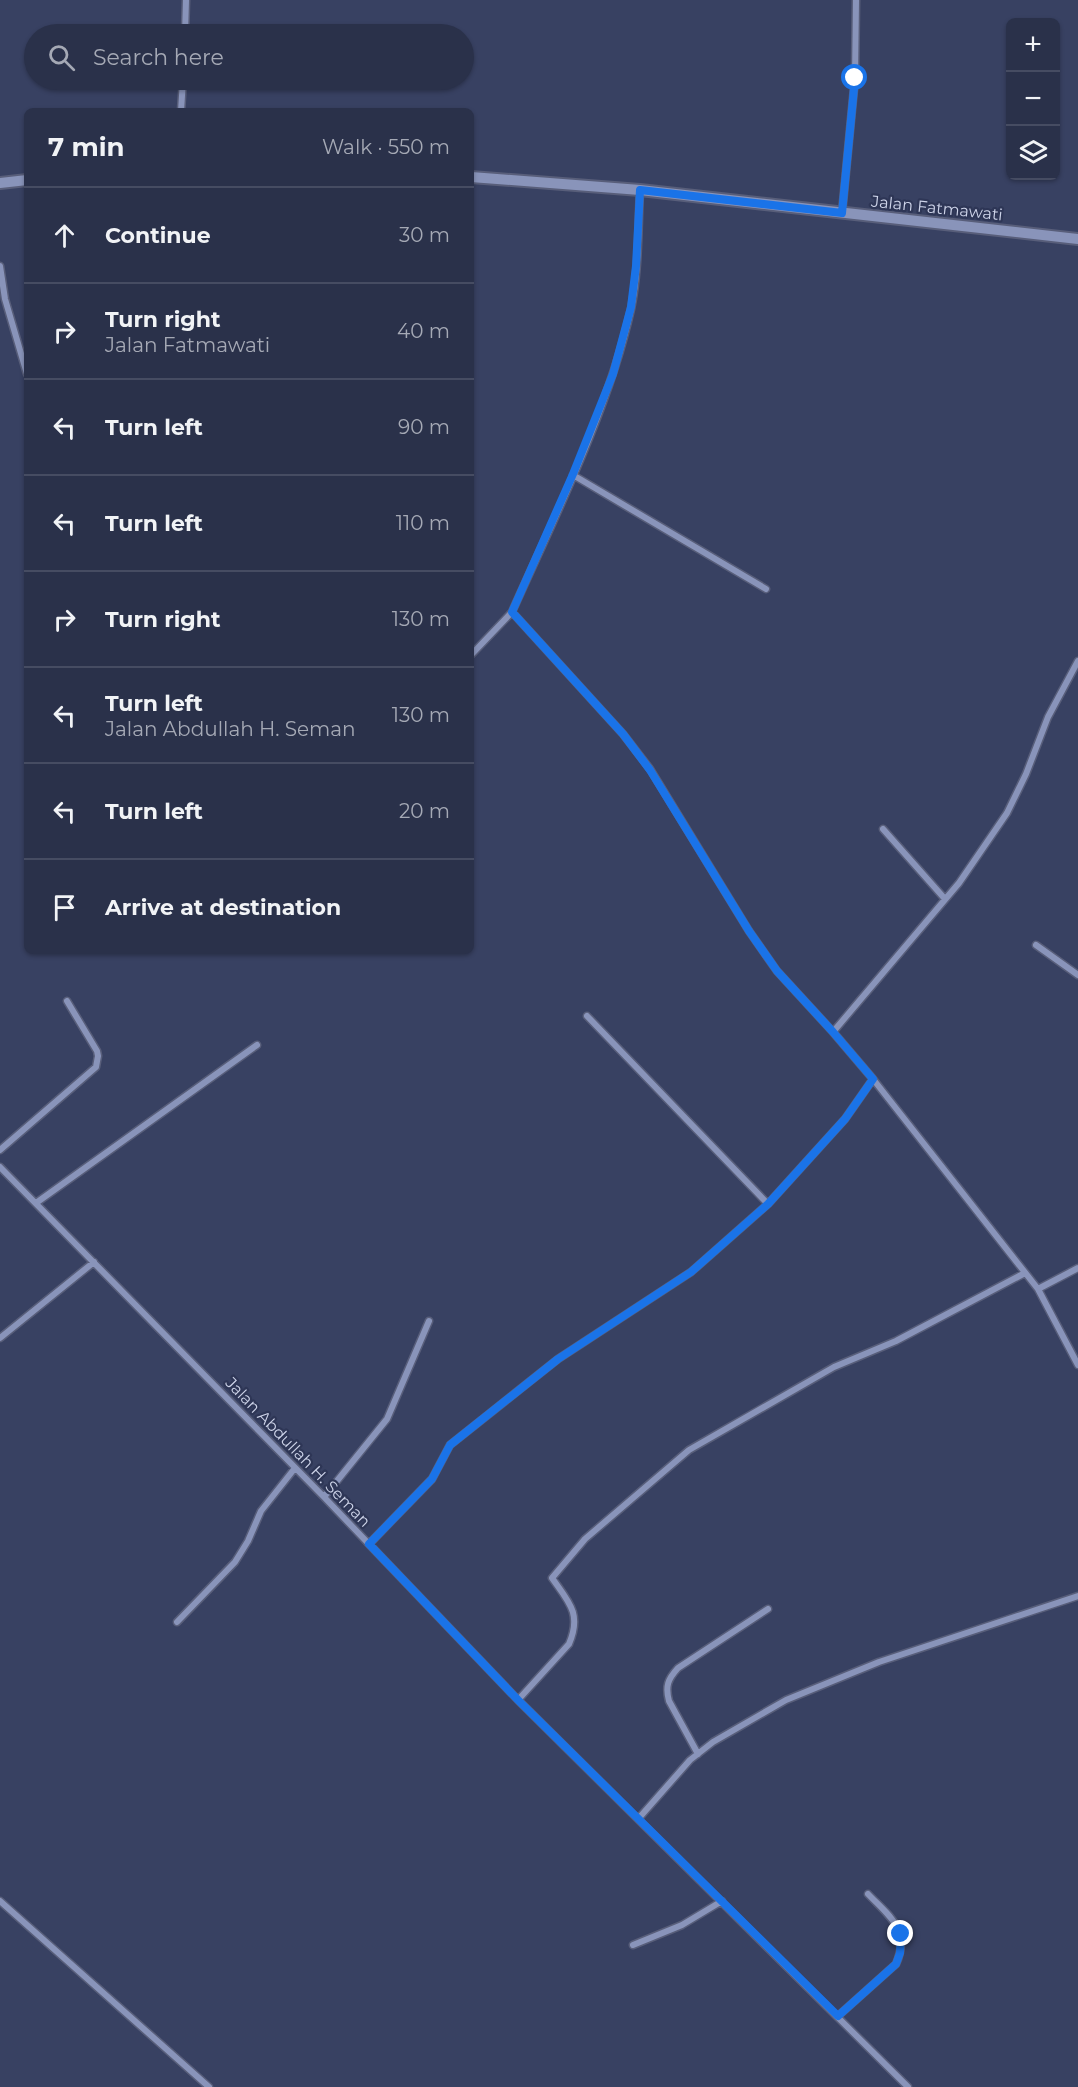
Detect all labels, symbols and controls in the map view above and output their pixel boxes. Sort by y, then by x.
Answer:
map controls [1006,18,1060,180]
button: + [1006,18,1060,72]
search box [24,24,474,90]
icon: search [45,41,78,74]
text: Search here [93,44,224,71]
route start [841,64,867,90]
button: − [1006,72,1060,126]
button: layers [1006,126,1060,180]
text: 7 min [48,131,125,163]
text: Walk · 550 m [322,135,450,159]
street label: Jalan Fatmawati [869,192,1004,224]
icon: ahead [48,219,81,252]
text: Continue [105,222,211,249]
text: 30 m [399,223,450,247]
text: Turn right [105,306,220,333]
icon: right [48,315,81,348]
text: 40 m [397,319,450,343]
text: Jalan Fatmawati [105,333,270,357]
icon: left [48,411,81,444]
text: Turn left [105,414,203,441]
text: 90 m [398,415,450,439]
icon: left [48,507,81,540]
text: Turn left [105,510,203,537]
text: 110 m [396,511,450,535]
icon: right [48,603,81,636]
text: Turn right [105,606,220,633]
text: 130 m [392,607,450,631]
text: Turn left [105,690,203,717]
icon: left [48,699,81,732]
text: 130 m [392,703,450,727]
text: Jalan Abdullah H. Seman [105,717,356,741]
icon: left [48,795,81,828]
text: Turn left [105,798,203,825]
text: 20 m [399,799,450,823]
icon: arrive [48,891,81,924]
text: Arrive at destination [105,894,341,921]
street label: Jalan Abdullah H. Seman [221,1373,374,1531]
route end [887,1920,913,1946]

